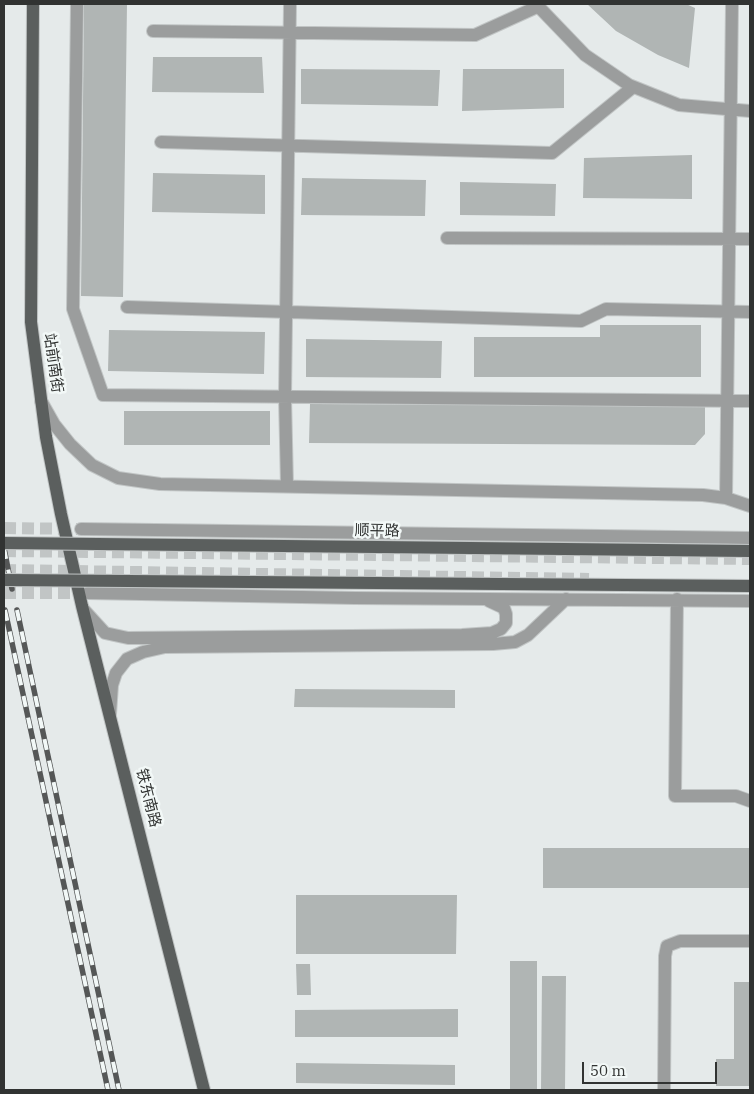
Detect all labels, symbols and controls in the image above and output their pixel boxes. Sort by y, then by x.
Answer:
street label: 站前南街 [40,332,66,394]
street label: 顺平路 [354,522,400,540]
street label: 铁东南路 [132,767,164,829]
scale bar [584,1052,719,1084]
text: 50 m [590,1061,626,1080]

